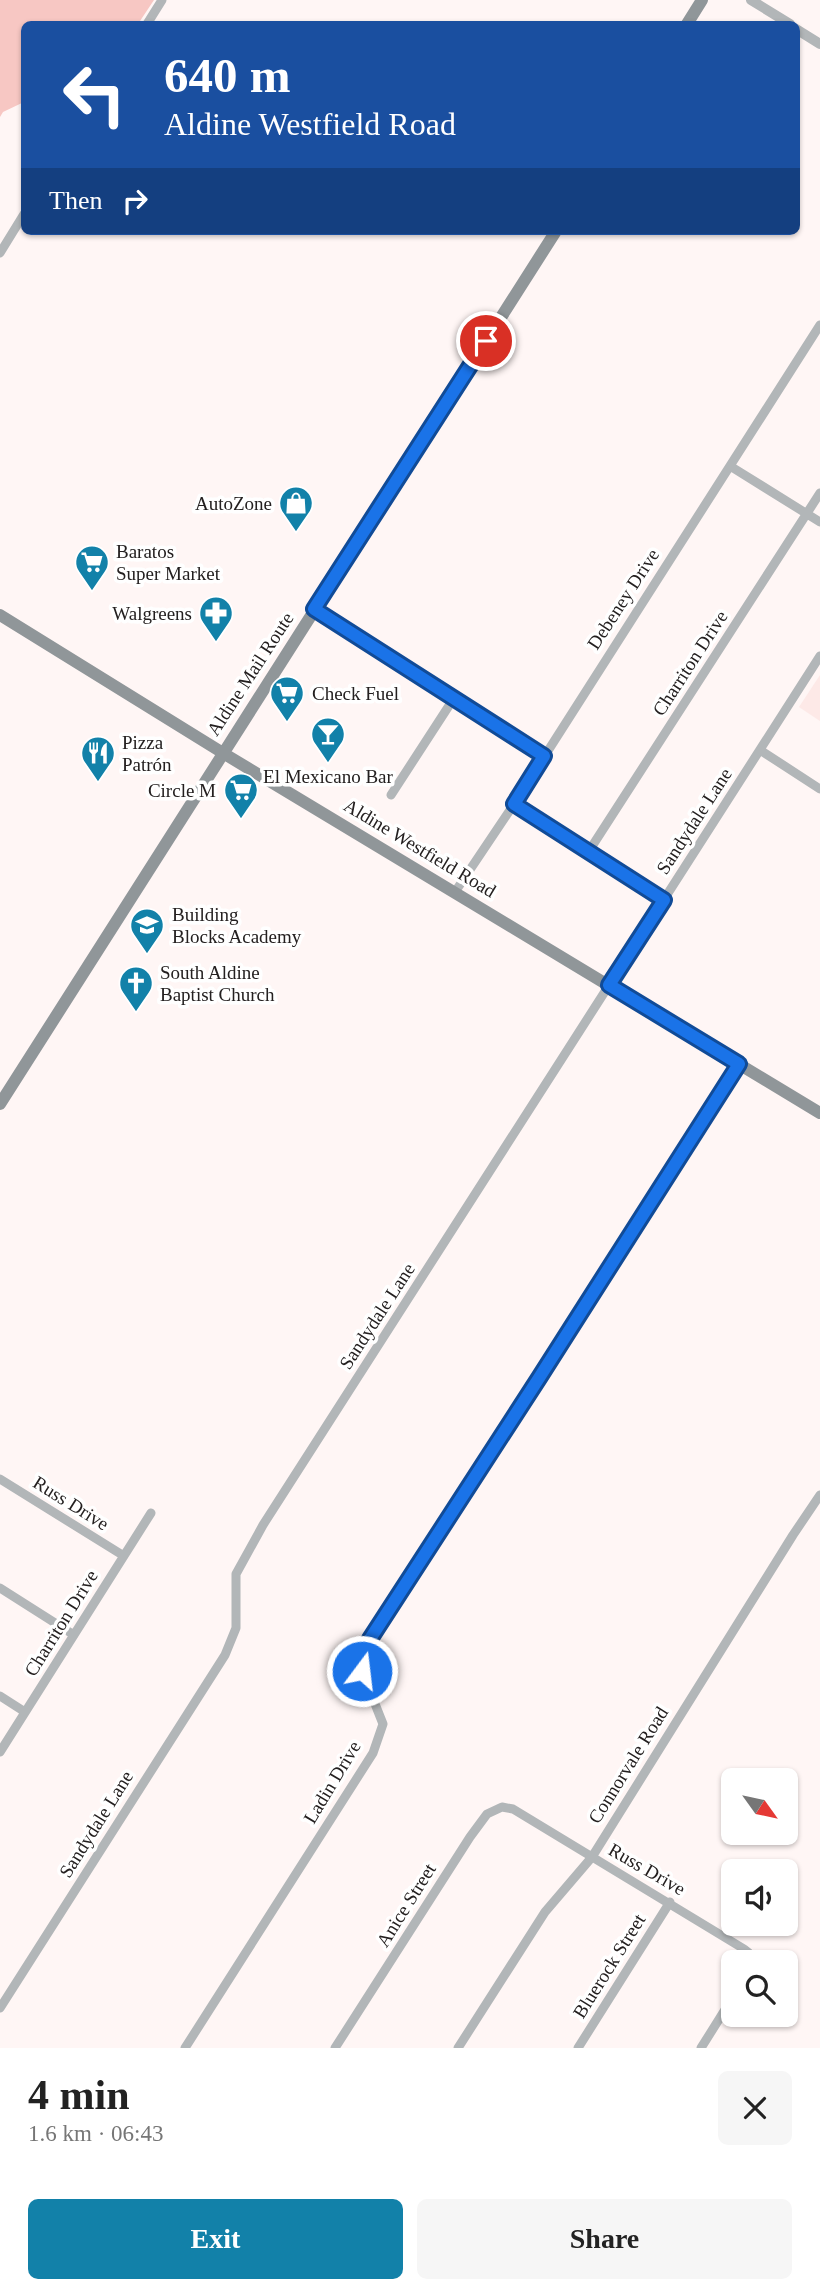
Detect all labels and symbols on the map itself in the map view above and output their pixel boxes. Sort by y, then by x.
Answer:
pin [456,311,516,371]
shop icon: AutoZone [277,484,315,533]
place label: AutoZone [195,493,272,514]
place label: Baratos Super Market [116,541,221,584]
supermarket icon: Baratos Super Market [73,543,111,592]
street label: Debeney Drive [583,545,663,653]
pharmacy icon: Walgreens [197,594,235,643]
place label: Walgreens [112,603,192,624]
street label: Charriton Drive [648,607,732,719]
street label: Aldine Mail Route [202,609,298,739]
supermarket icon: Check Fuel [268,674,306,723]
place label: Check Fuel [312,683,399,704]
bar icon: El Mexicano Bar [309,715,347,764]
place label: Pizza Patrón [122,732,172,775]
restaurant icon: Pizza Patrón [79,734,117,783]
street label: Sandydale Lane [652,764,736,878]
place label: El Mexicano Bar [263,766,394,787]
supermarket icon: Circle M [222,771,260,820]
place label: Circle M [148,780,216,801]
street label: Aldine Westfield Road [340,794,500,902]
place label: Building Blocks Academy [172,904,302,947]
school or university icon: Building Blocks Academy [128,906,166,955]
place label: South Aldine Baptist Church [160,962,275,1005]
church icon: South Aldine Baptist Church [117,964,155,1013]
street label: Sandydale Lane [335,1259,419,1373]
street label: Russ Drive [29,1472,113,1534]
street label: Charriton Drive [20,1566,102,1680]
position arrow [325,1634,399,1708]
street label: Connorvale Road [584,1702,673,1827]
street label: Ladin Drive [299,1737,365,1827]
street label: Sandydale Lane [55,1767,137,1881]
north arrow [721,1768,798,1844]
street label: Russ Drive [605,1839,689,1899]
street label: Anice Street [372,1859,440,1951]
street label: Bluerock Street [569,1909,650,2022]

